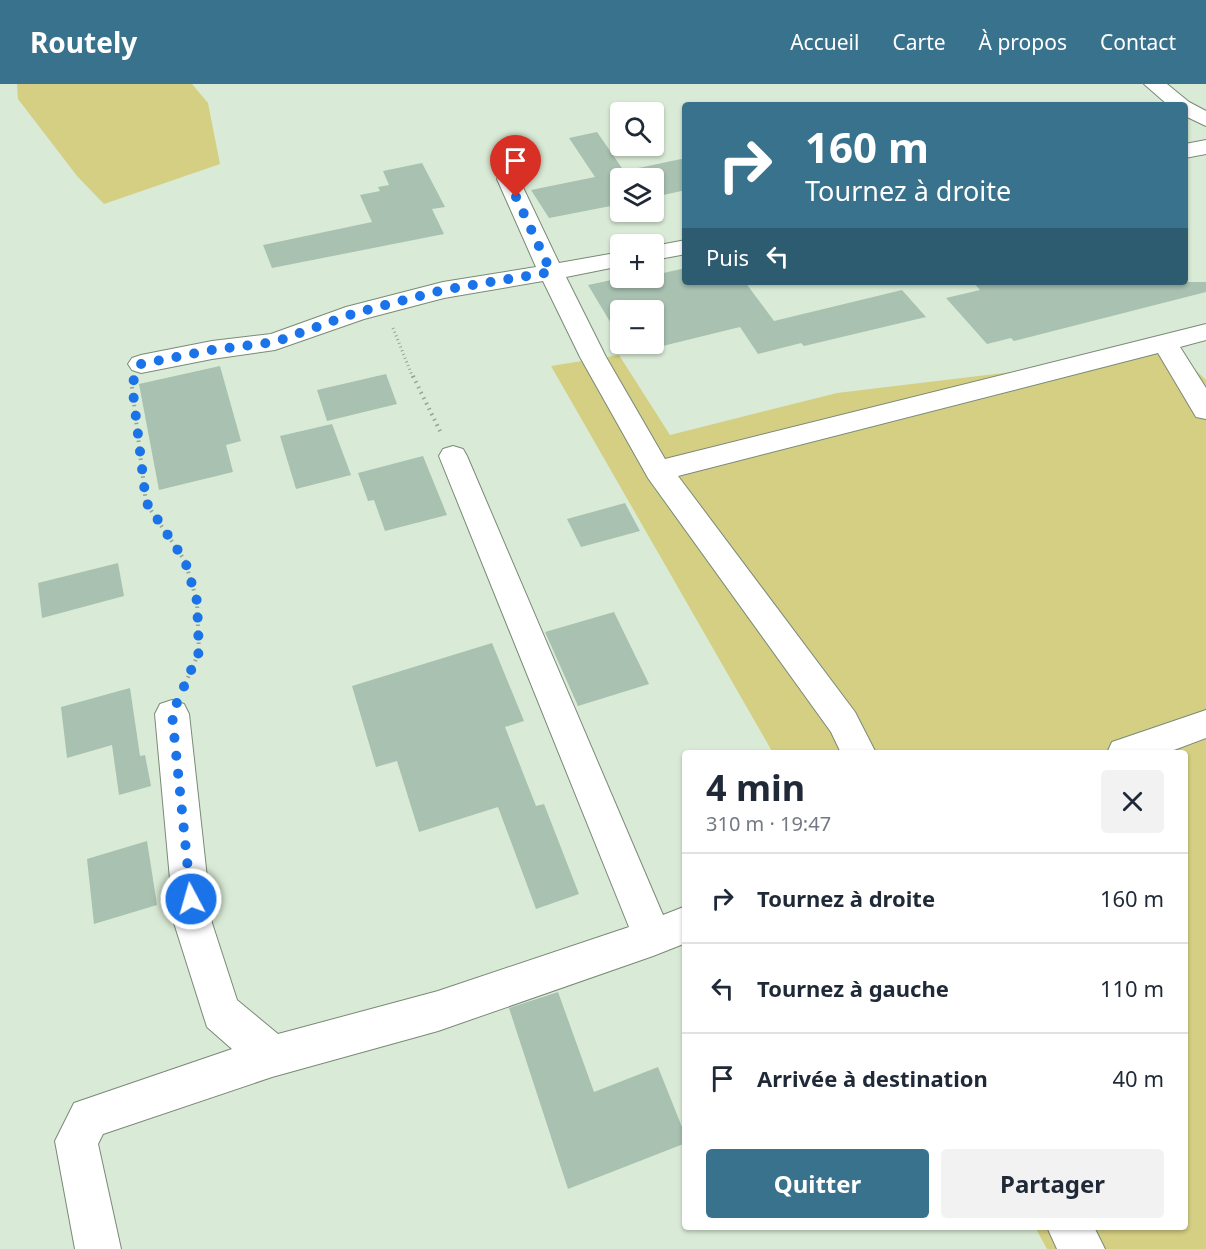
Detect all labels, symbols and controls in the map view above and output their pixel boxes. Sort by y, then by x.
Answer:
text: Routely [30,23,137,61]
text: Accueil [790,28,859,56]
text: Carte [892,28,946,56]
text: À propos [979,28,1067,56]
text: Contact [1100,28,1176,56]
map controls [610,102,664,354]
button: search [610,102,664,156]
text: 160 m [805,118,929,175]
icon: right [706,126,784,204]
pin [490,135,541,197]
icon: arrive [499,144,532,177]
button: layers [610,168,664,222]
text: Tournez à droite [805,172,1011,209]
button: + [610,234,664,288]
icon: left [761,240,794,273]
text: Puis [706,242,749,272]
button: − [610,300,664,354]
text: 4 min [706,763,805,812]
button: close [1101,770,1164,833]
text: 310 m · 19:47 [706,810,831,837]
position arrow [159,867,223,931]
icon: right [706,882,739,915]
text: Tournez à droite [757,883,935,913]
text: 160 m [1100,883,1164,913]
icon: left [706,972,739,1005]
text: Tournez à gauche [757,973,949,1003]
text: 110 m [1100,973,1164,1003]
icon: arrive [706,1062,739,1095]
text: Arrivée à destination [757,1063,988,1093]
text: 40 m [1113,1063,1164,1093]
button: Quitter [706,1149,929,1218]
button: Partager [941,1149,1164,1218]

